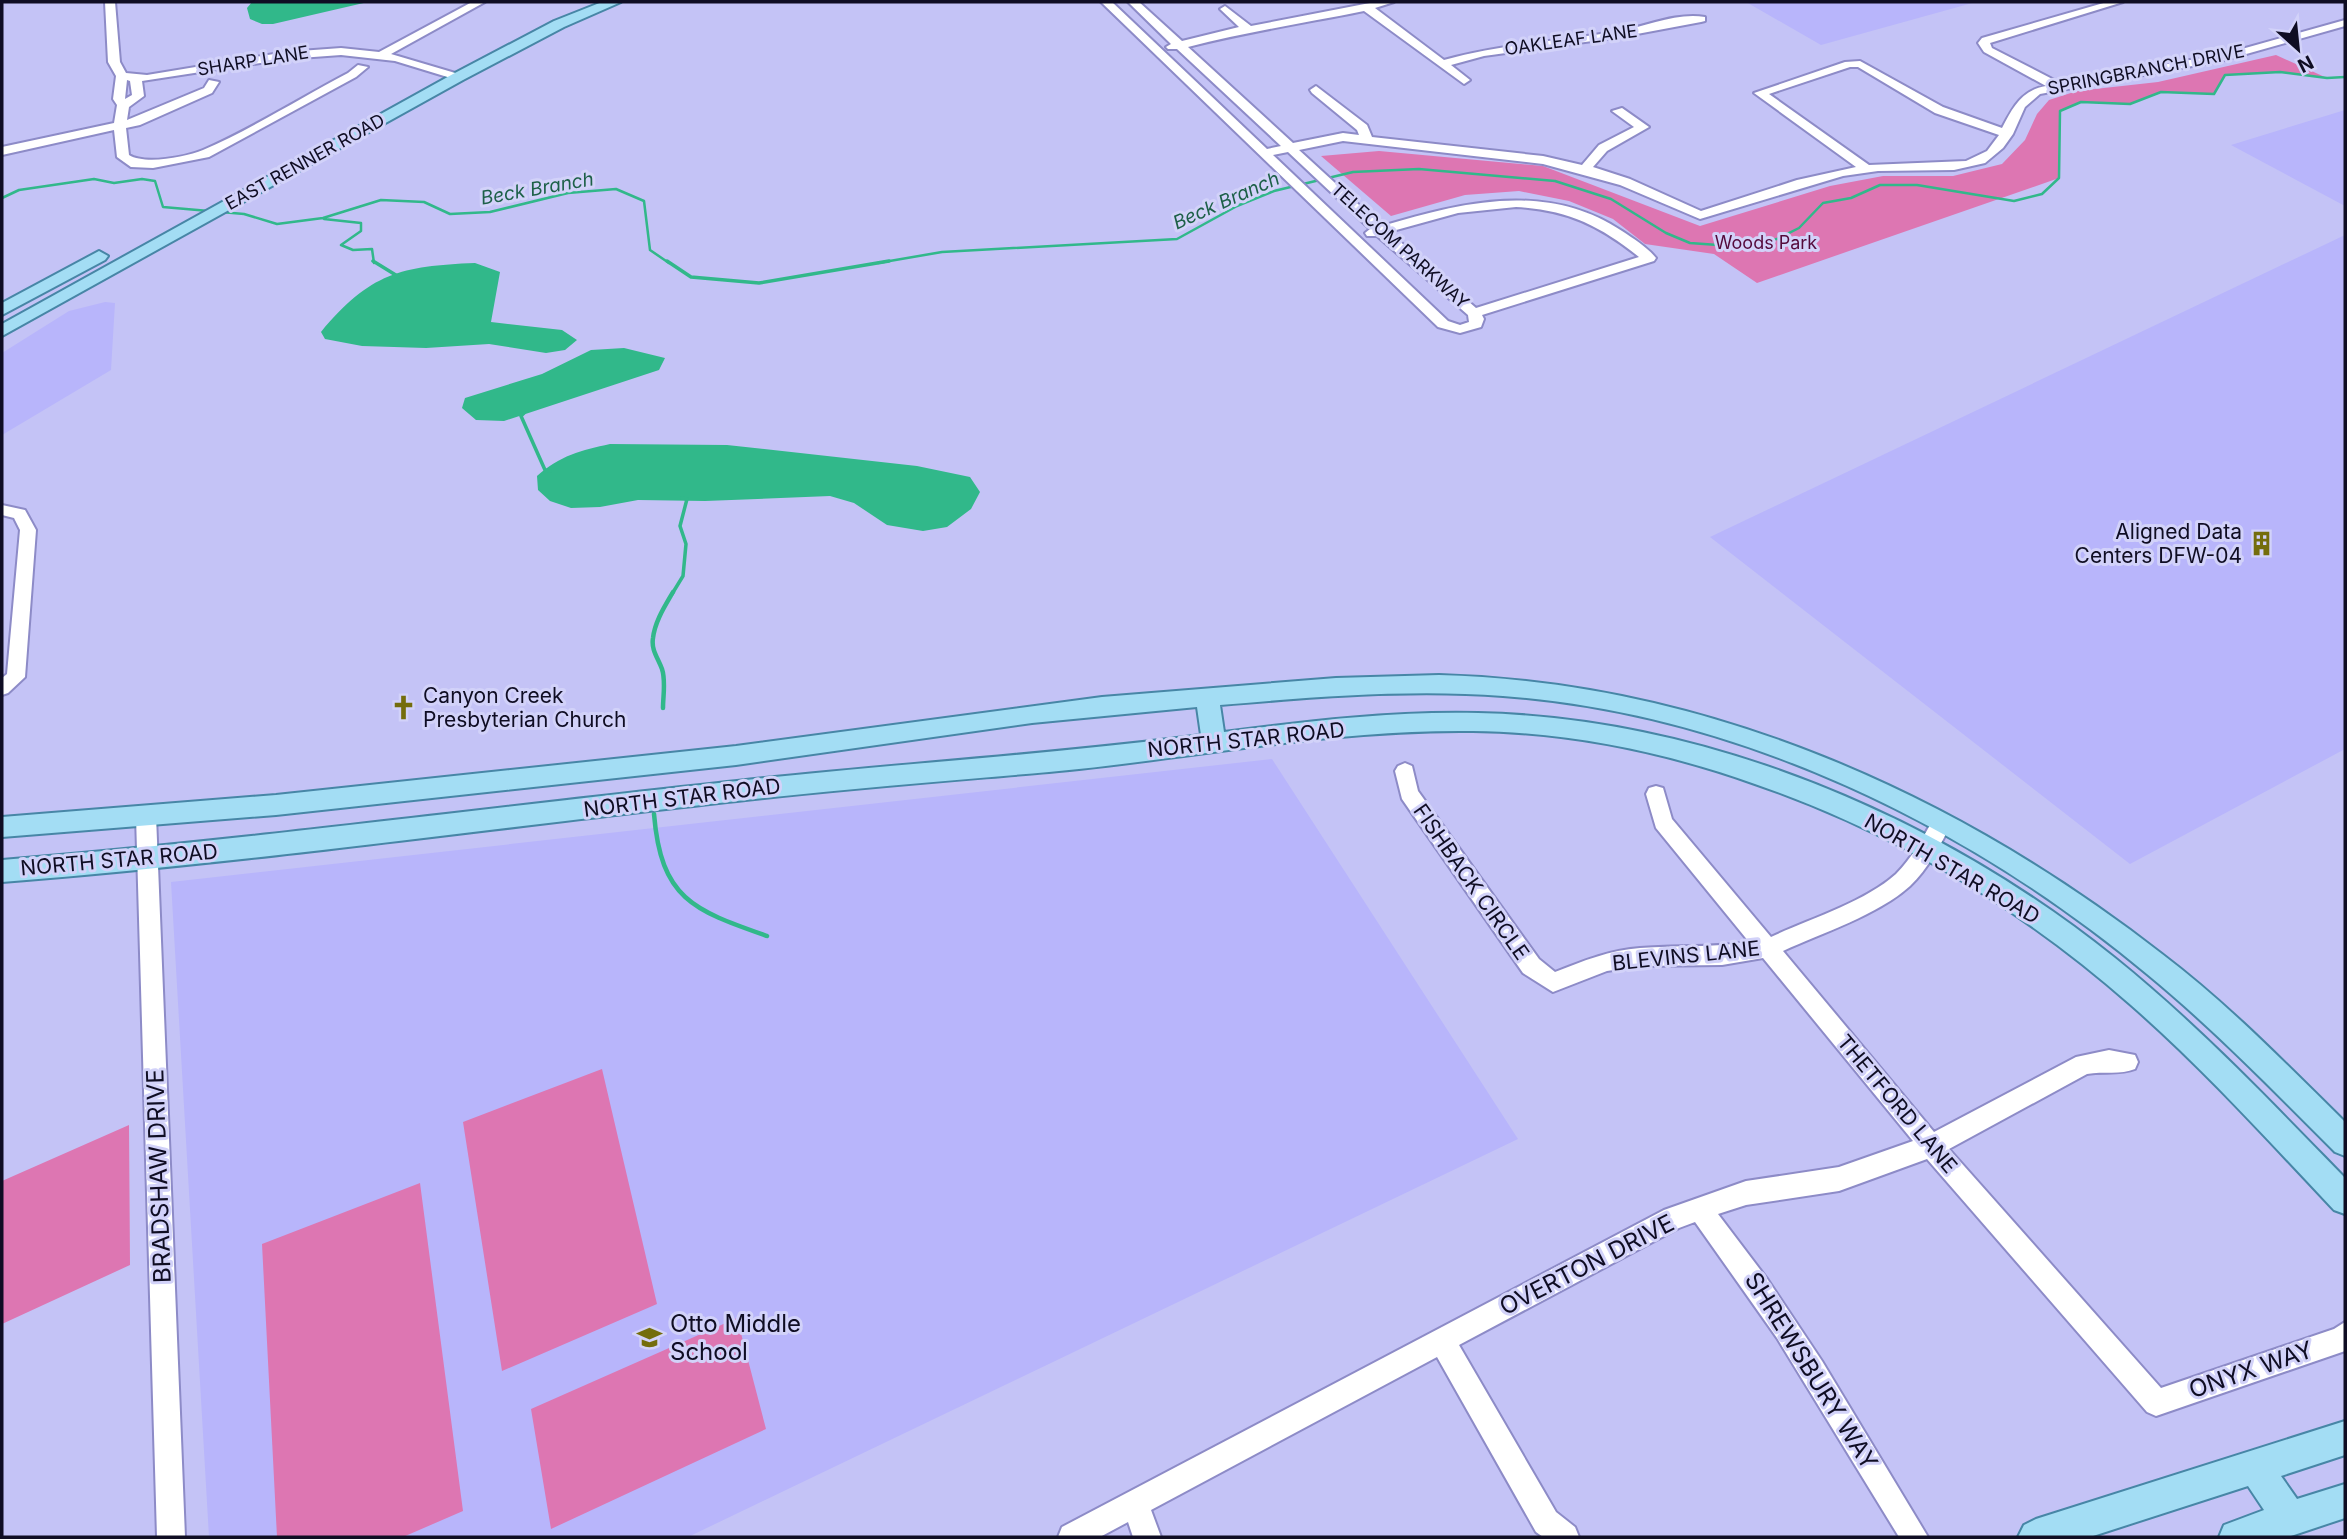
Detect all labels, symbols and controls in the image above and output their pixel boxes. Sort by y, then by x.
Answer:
north arrow [2263,14,2333,84]
street label: OAKLEAF LANE [1503,20,1639,59]
street label: SPRINGBRANCH DRIVE [2046,40,2246,99]
street label: SHARP LANE [196,41,310,80]
text: N [2294,50,2317,77]
street label: EAST RENNER ROAD [222,109,388,214]
water label: Beck Branch [479,167,595,210]
water label: Beck Branch [1169,167,1283,234]
street label: TELECOM PARKWAY [1327,178,1473,313]
park label: Woods Park [1715,232,1817,253]
place label: Aligned Data Centers DFW-04 [2075,519,2242,568]
building icon: Aligned Data Centers DFW-04 [2248,530,2276,558]
place label: Canyon Creek Presbyterian Church [423,683,626,732]
church icon: Canyon Creek Presbyterian Church [389,694,417,722]
street label: NORTH STAR ROAD [1146,717,1346,762]
street label: NORTH STAR ROAD [582,773,782,822]
street label: FISHBACK CIRCLE [1408,799,1535,964]
street label: NORTH STAR ROAD [1860,808,2044,929]
street label: NORTH STAR ROAD [19,838,219,881]
street label: BLEVINS LANE [1611,935,1761,976]
street label: THETFORD LANE [1832,1029,1963,1178]
street label: BRADSHAW DRIVE [140,1069,177,1283]
street label: OVERTON DRIVE [1495,1208,1679,1321]
street label: SHREWSBURY WAY [1739,1267,1884,1475]
place label: Otto Middle School [670,1309,801,1366]
school or university icon: Otto Middle School [636,1324,664,1352]
street label: ONYX WAY [2185,1335,2317,1404]

